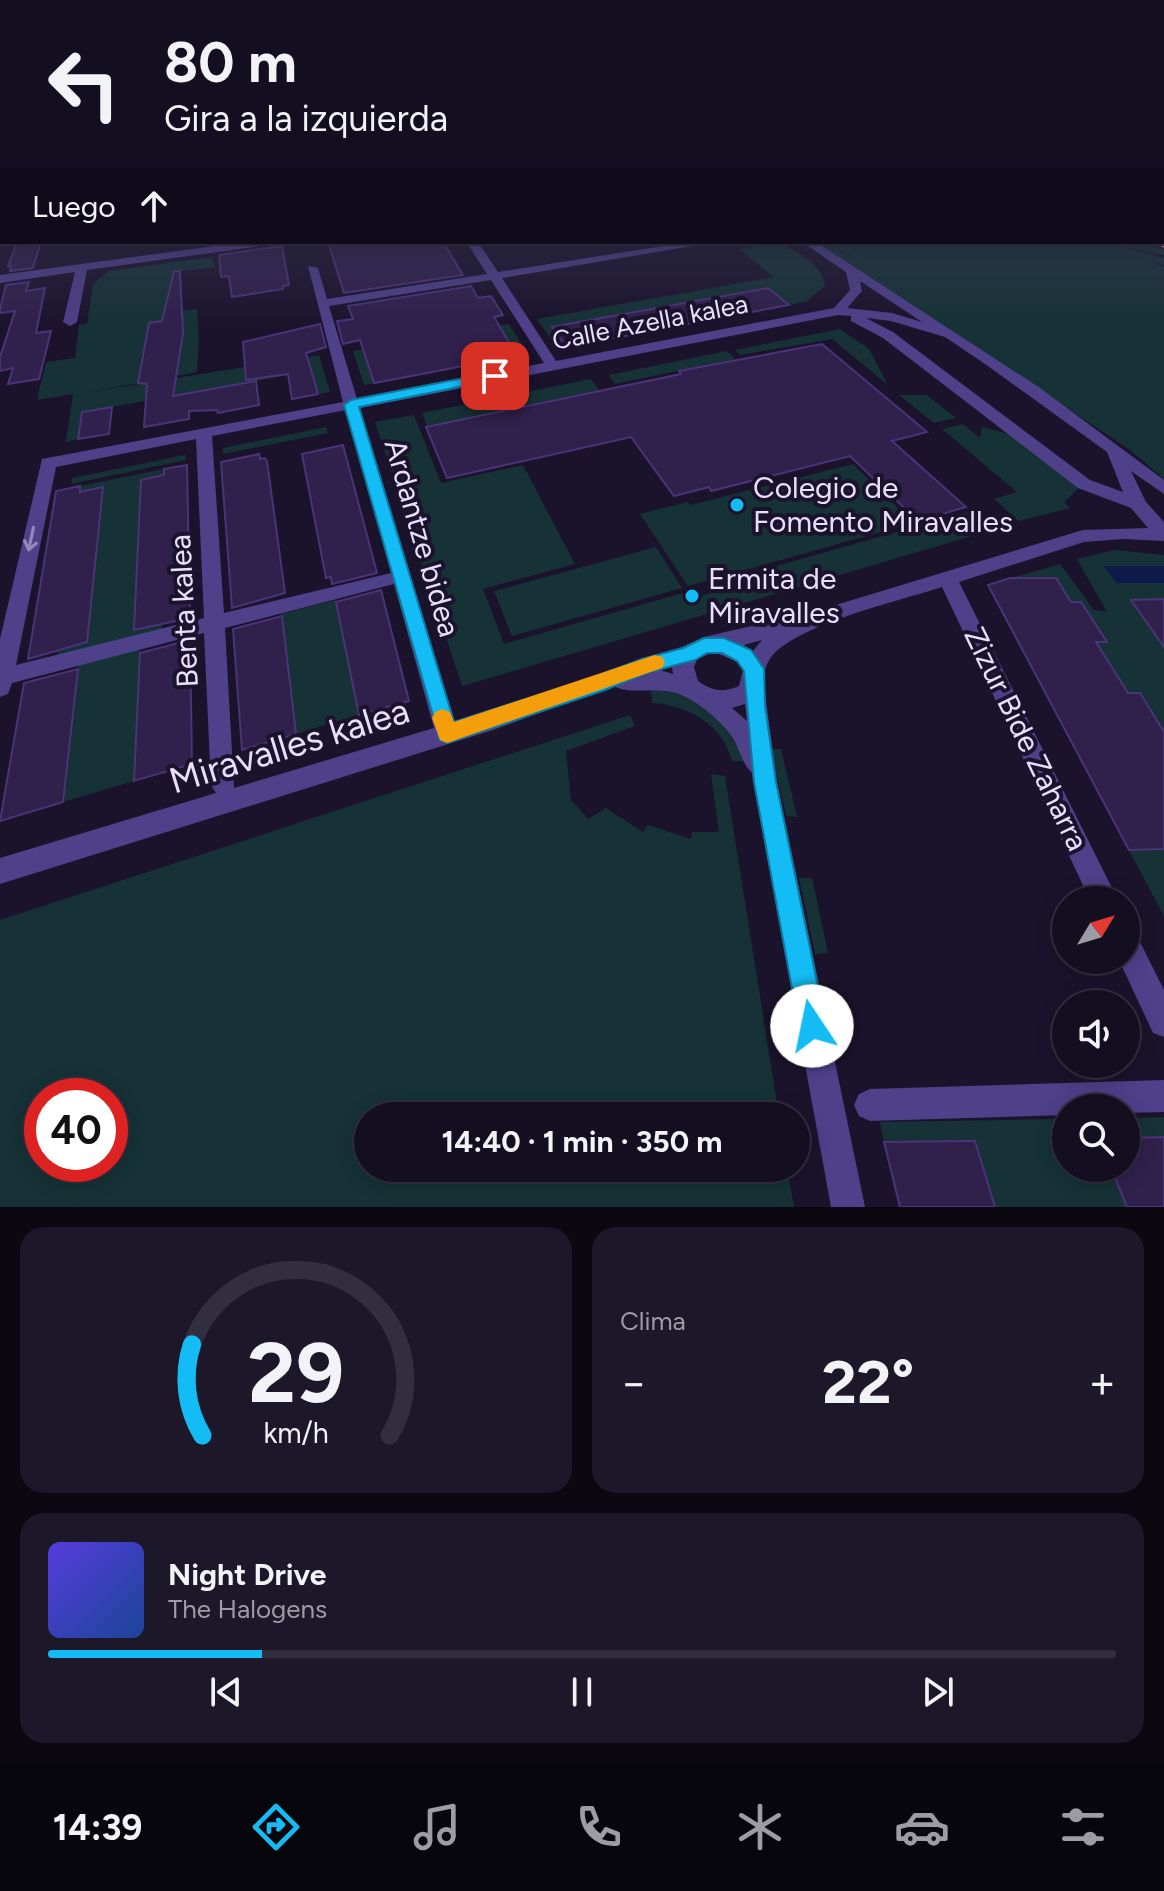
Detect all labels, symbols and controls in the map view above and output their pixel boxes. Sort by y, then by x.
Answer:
text: 80 m [164,29,297,96]
icon: left [32,32,136,136]
text: Gira a la izquierda [164,97,448,140]
icon: ahead [132,184,176,228]
text: Luego [32,188,116,225]
street label: Calle Azella kalea [550,287,750,357]
pin [461,342,529,410]
icon: arrive [473,354,517,398]
street label: Ardantze bidea [377,435,468,641]
place label: Colegio de Fomento Miravalles [753,469,1013,540]
marker: Colegio de Fomento Miravalles [728,496,746,514]
one-way arrow [23,526,38,551]
street label: Benta kalea [161,534,206,689]
place label: Ermita de Miravalles [708,560,840,631]
marker: Ermita de Miravalles [683,587,701,605]
street label: Zizur Bide Zaharra [956,621,1097,857]
street label: Miravalles kalea [164,689,414,802]
north arrow [1052,886,1140,974]
map controls [1052,886,1140,1182]
position arrow [770,984,854,1068]
button: sound [1052,990,1140,1078]
speed limit sign: 40 [24,1078,128,1182]
button: search [1052,1094,1140,1182]
text: 14:40 · 1 min · 350 m [442,1123,722,1160]
text: Clima [620,1305,686,1337]
text: 29 [248,1323,344,1423]
text: 22° [822,1346,914,1418]
text: − [620,1356,647,1409]
text: + [1089,1356,1116,1409]
text: km/h [263,1416,329,1450]
text: Night Drive [168,1556,326,1593]
text: The Halogens [168,1593,327,1625]
icon: previous [204,1670,248,1714]
icon: pause [560,1670,604,1714]
icon: next [916,1670,960,1714]
icon: directions [248,1799,304,1855]
icon: music [409,1799,465,1855]
icon: phone [571,1799,627,1855]
icon: climate [732,1799,788,1855]
icon: car [894,1799,950,1855]
icon: filters [1055,1799,1111,1855]
text: 14:39 [53,1806,142,1849]

